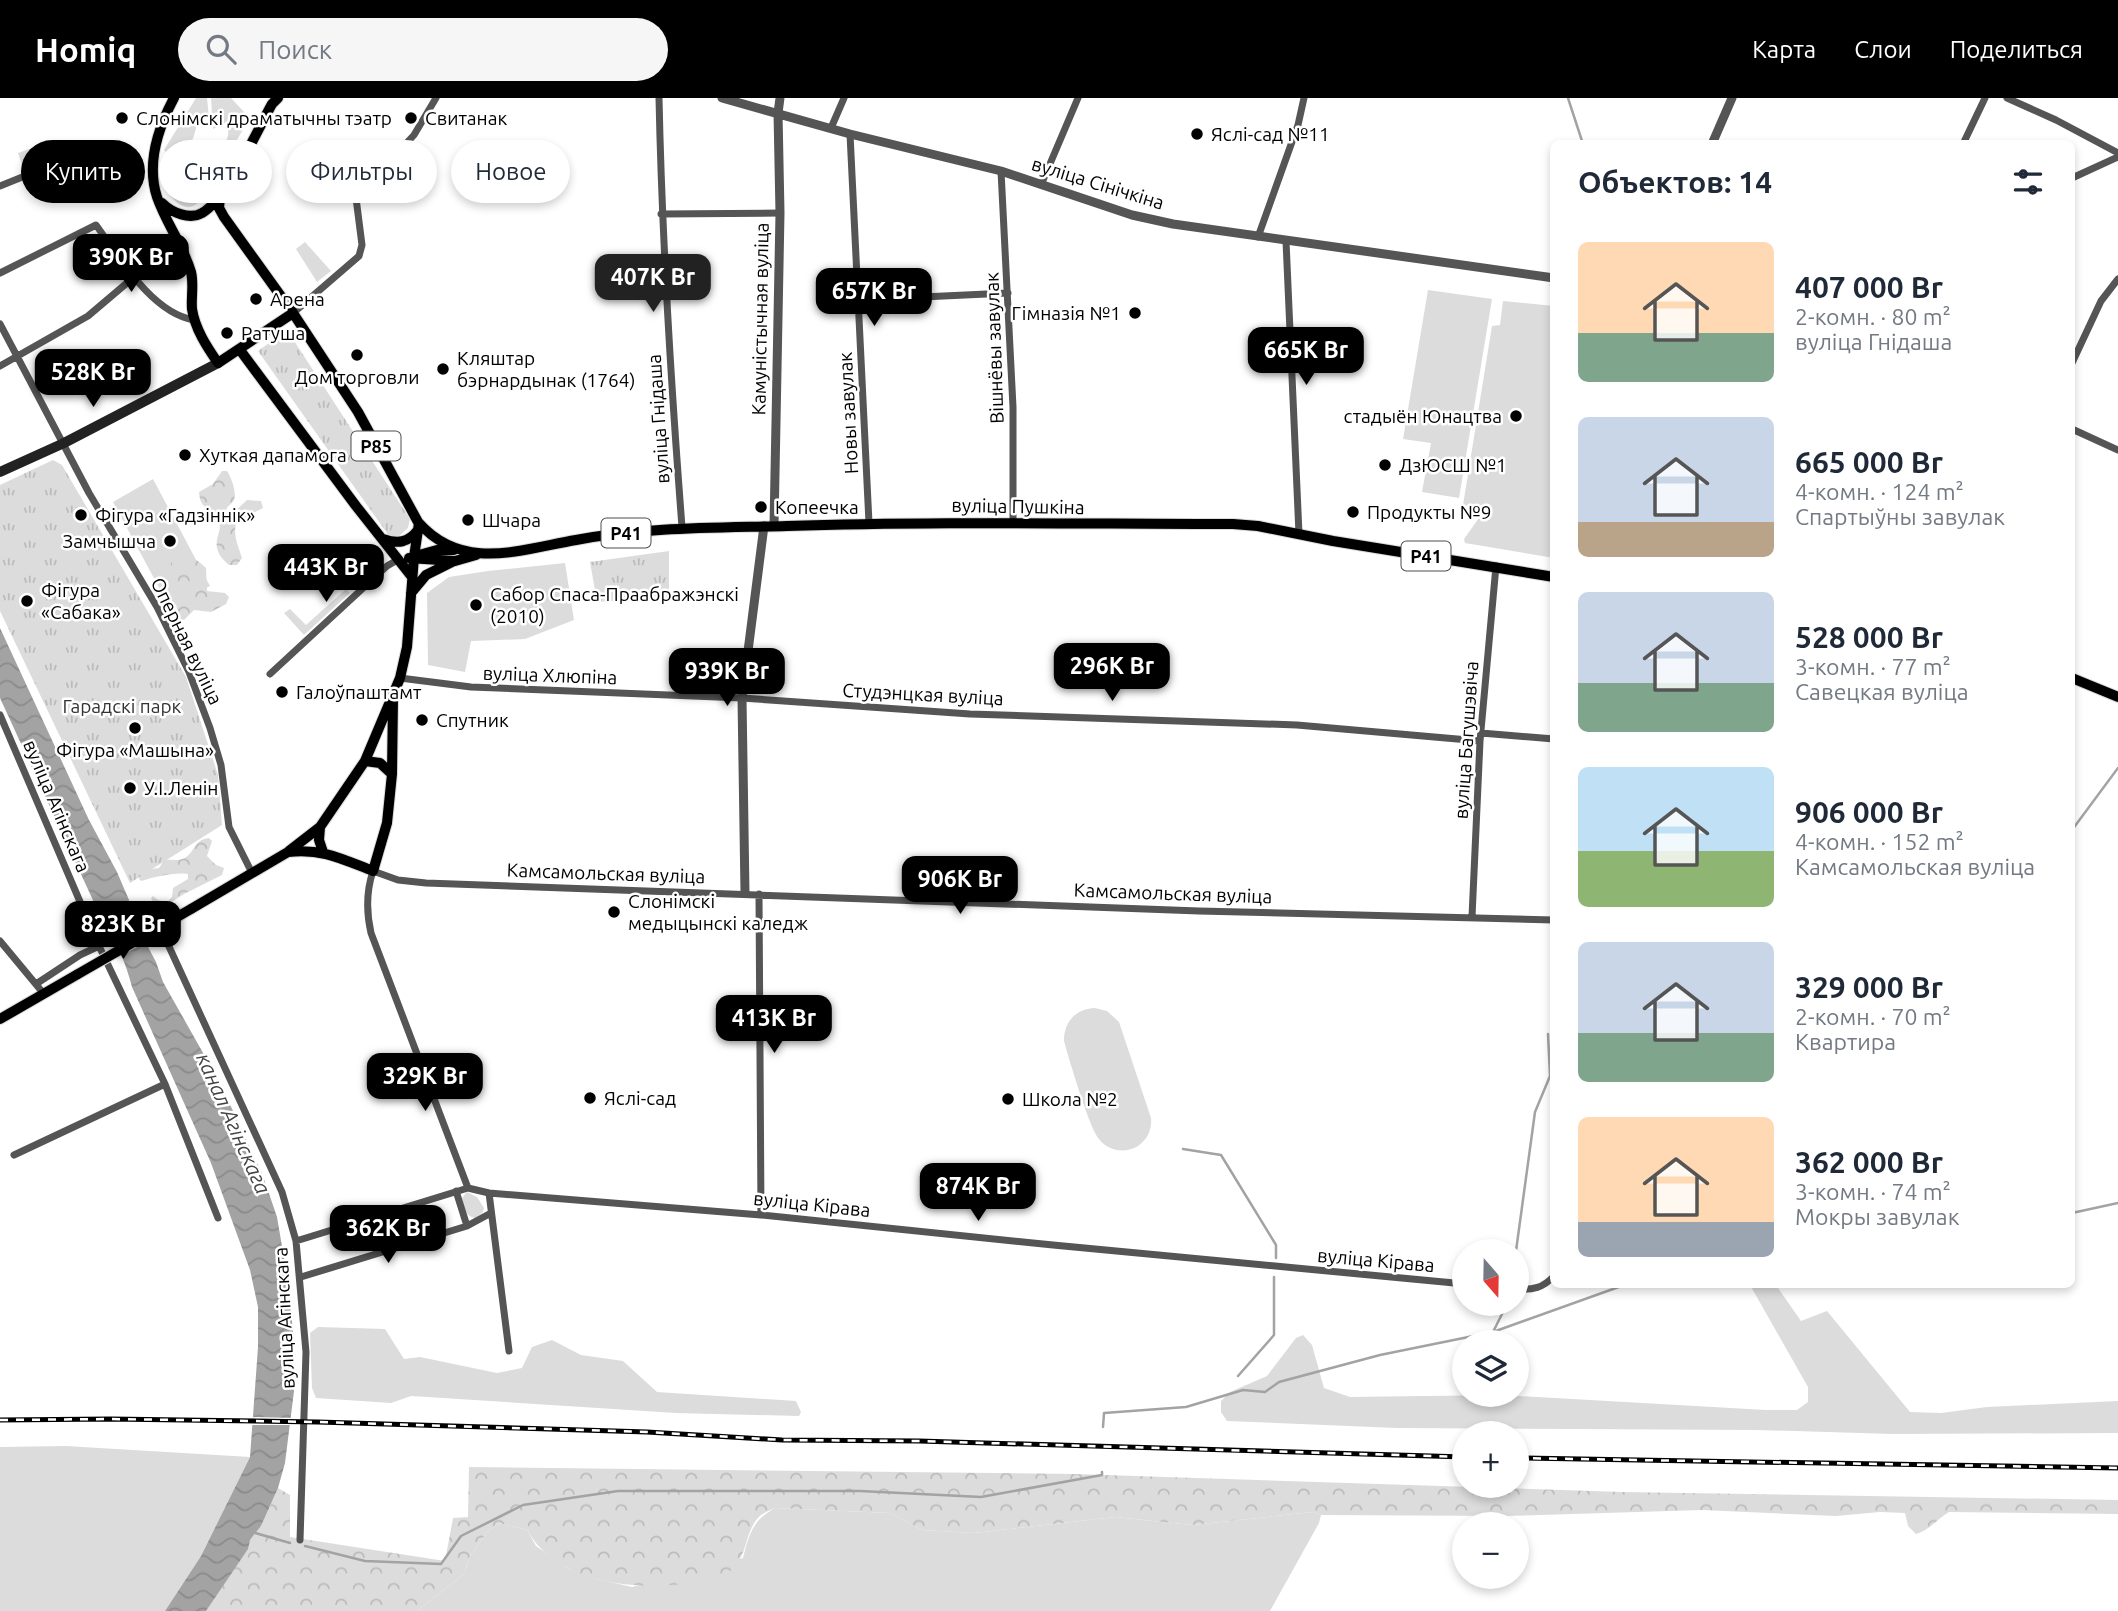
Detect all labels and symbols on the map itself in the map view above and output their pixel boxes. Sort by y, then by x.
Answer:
place label: Слонімскі драматычны тэатр [136,107,392,129]
place label: Свитанак [425,107,507,129]
marker: Слонімскі драматычны тэатр [114,110,130,126]
marker: Свитанак [403,110,419,126]
place label: Яслі-сад №11 [1211,123,1330,145]
marker: Яслі-сад №11 [1189,126,1205,142]
street label: вуліца Сінічкіна [1029,152,1167,214]
street label: Камуністычная вуліца [747,222,773,416]
pin: 390K Br [66,234,196,294]
pin: 407K Br [588,254,718,314]
pin: 657K Br [809,268,939,328]
street label: Вішнёвы завулак [980,272,1008,424]
place label: Арена [270,288,325,310]
marker: Арена [248,291,264,307]
place label: Гімназія №1 [1012,302,1121,324]
marker: Гімназія №1 [1127,305,1143,321]
place label: Ратуша [241,322,305,344]
marker: Ратуша [219,325,235,341]
pin: 665K Br [1241,328,1371,387]
marker: Дом торговли [349,347,365,363]
place label: Кляштар бэрнардынак (1764) [457,347,635,391]
pin: 528K Br [28,350,158,409]
street label: Новы завулак [834,351,862,475]
street label: вуліца Гнідаша [642,353,674,485]
marker: Кляштар бэрнардынак (1764) [435,361,451,377]
place label: Дом торговли [295,366,419,388]
place label: стадыён Юнацтва [1344,405,1502,427]
marker: стадыён Юнацтва [1508,408,1524,424]
road number: Р85 [352,432,400,460]
place label: Хуткая дапамога [199,444,347,466]
marker: Хуткая дапамога [177,447,193,463]
place label: ДзЮСШ №1 [1399,454,1507,476]
marker: ДзЮСШ №1 [1377,457,1393,473]
street label: вуліца Пушкіна [951,494,1085,518]
place label: Копеечка [775,496,859,518]
marker: Копеечка [753,499,769,515]
place label: Продукты №9 [1367,501,1491,523]
place label: Фігура «Гадзіннік» [95,504,255,526]
marker: Продукты №9 [1345,504,1361,520]
marker: Фігура «Гадзіннік» [73,507,89,523]
place label: Шчара [482,509,541,531]
marker: Шчара [460,512,476,528]
road number: Р41 [602,519,650,548]
place label: Замчышча [63,530,156,552]
marker: Замчышча [162,533,178,549]
road number: Р41 [1402,542,1450,570]
pin: 443K Br [261,545,391,604]
street label: Оперная вуліца [147,574,227,708]
place label: Фігура «Сабака» [41,579,121,623]
place label: Сабор Спаса-Праабражэнскі (2010) [490,583,739,627]
marker: Фігура «Сабака» [19,593,35,609]
marker: Сабор Спаса-Праабражэнскі (2010) [468,597,484,613]
pin: 296K Br [1047,644,1177,703]
pin: 939K Br [662,648,792,708]
street label: вуліца Багушэвіча [1450,660,1482,820]
street label: вуліца Хлюпіна [482,662,618,688]
street label: Студэнцкая вуліца [842,679,1004,709]
place label: Галоўпаштамт [296,681,422,703]
marker: Галоўпаштамт [274,684,290,700]
park label: Гарадскі парк [63,695,182,717]
place label: Спутник [436,709,509,731]
marker: Спутник [414,712,430,728]
marker: Фігура «Машына» [127,720,143,736]
street label: вуліца Агінскага [19,736,95,876]
place label: Фігура «Машына» [56,739,214,761]
place label: У.І.Ленін [144,777,218,799]
marker: У.І.Ленін [122,780,138,796]
pin: 906K Br [895,856,1025,916]
street label: Камсамольская вуліца [506,859,706,887]
street label: Камсамольская вуліца [1073,879,1273,907]
place label: Слонімскі медыцынскі каледж [628,890,808,934]
pin: 823K Br [58,902,188,961]
marker: Слонімскі медыцынскі каледж [606,904,622,920]
pin: 413K Br [709,996,839,1055]
water label: канал Агінскага [192,1049,276,1197]
pin: 329K Br [360,1054,490,1113]
place label: Яслі-сад [604,1087,676,1109]
place label: Школа №2 [1022,1088,1118,1110]
marker: Яслі-сад [582,1090,598,1106]
marker: Школа №2 [1000,1091,1016,1107]
pin: 874K Br [913,1164,1043,1223]
street label: вуліца Кірава [752,1187,872,1221]
pin: 362K Br [323,1206,453,1265]
north arrow [1452,1239,1530,1316]
street label: вуліца Кірава [1316,1244,1436,1276]
street label: вуліца Агінскага [269,1247,299,1389]

